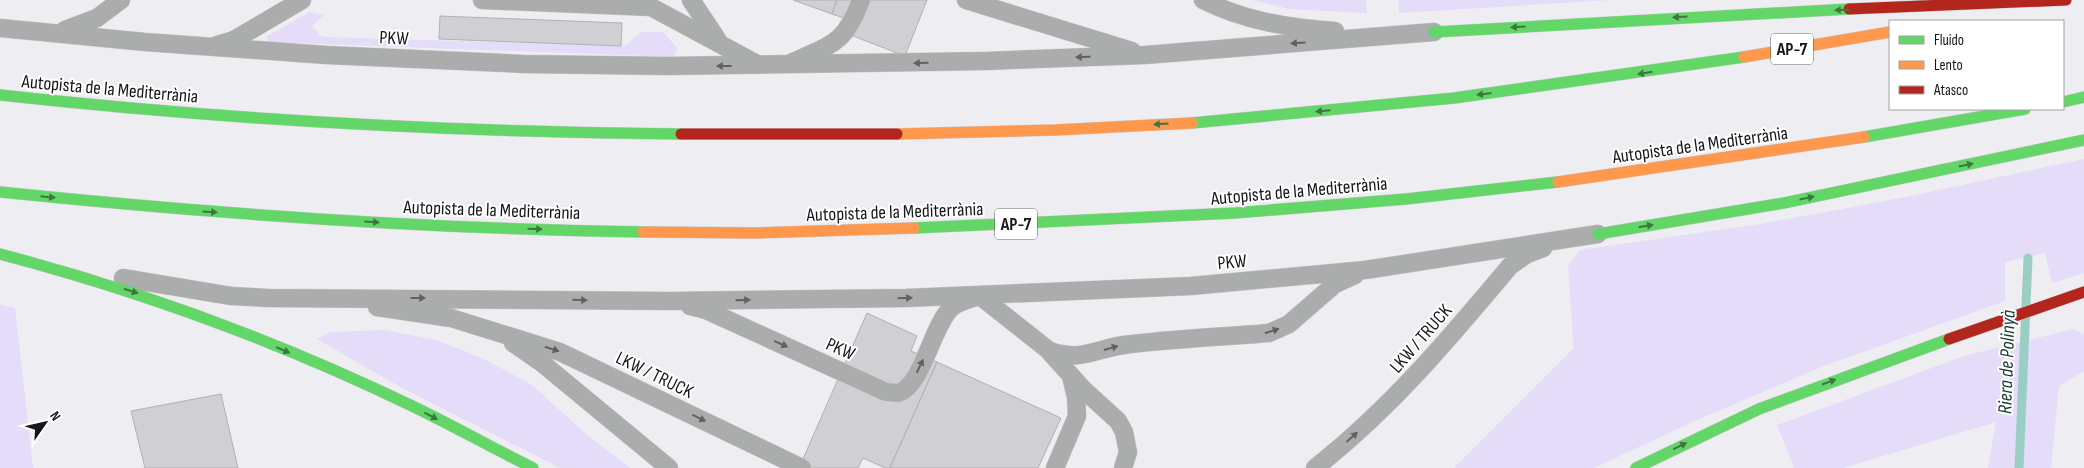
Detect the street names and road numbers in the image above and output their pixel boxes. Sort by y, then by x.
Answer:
street label: PKW [379,26,410,51]
road number: AP-7 [1771,34,1813,64]
street label: Autopista de la Mediterrània [20,70,199,109]
street label: Autopista de la Mediterrània [1610,122,1789,169]
street label: Autopista de la Mediterrània [1209,172,1388,211]
street label: Autopista de la Mediterrània [402,196,581,225]
street label: Autopista de la Mediterrània [805,198,984,227]
road number: AP-7 [995,208,1037,240]
street label: PKW [1217,250,1248,275]
street label: LKW / TRUCK [1385,300,1457,378]
street label: PKW [822,333,859,366]
street label: LKW / TRUCK [612,347,697,404]

